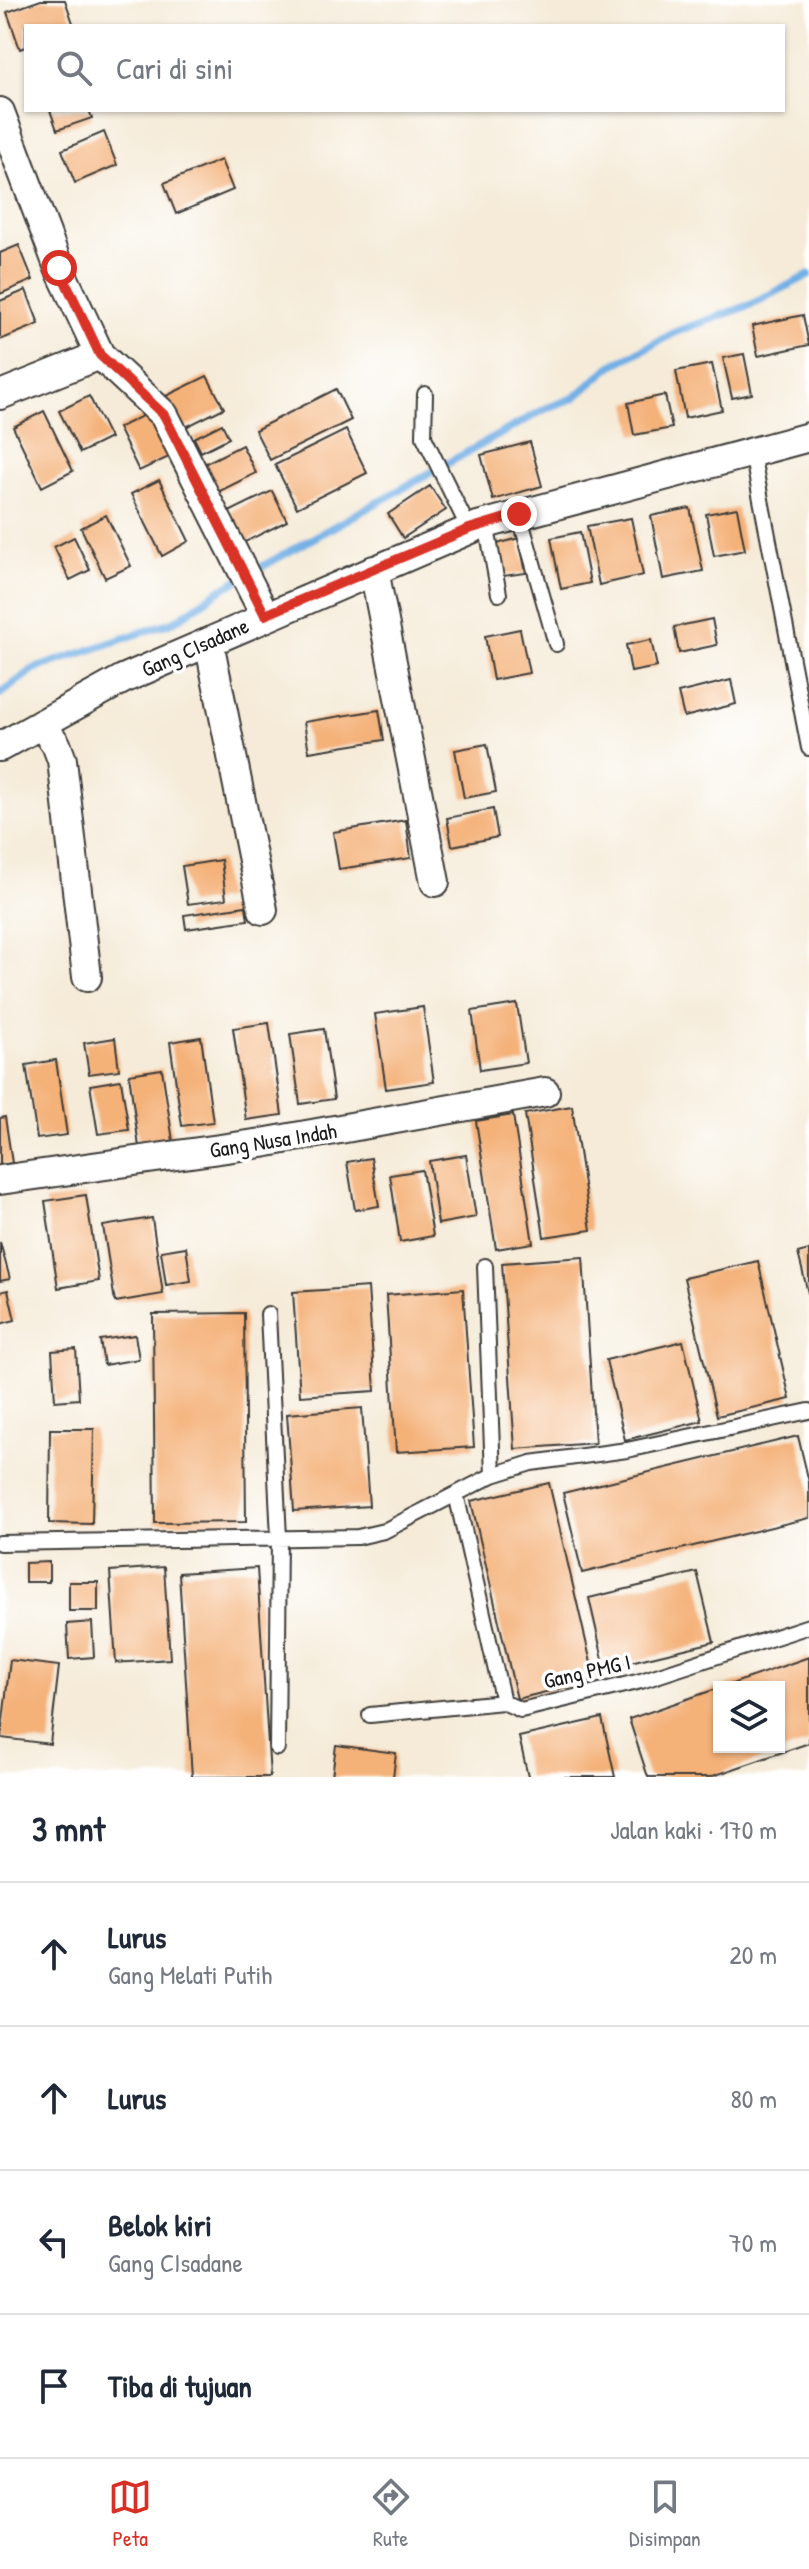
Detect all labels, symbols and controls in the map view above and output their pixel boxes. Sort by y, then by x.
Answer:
search box [24,24,785,112]
icon: search [52,46,96,90]
text: Cari di sini [116,48,233,88]
route start [41,250,77,286]
route end [501,496,537,532]
street label: Gang CIsadane [137,610,253,684]
street label: Gang Nusa Indah [207,1115,339,1165]
street label: Gang PMG I [541,1646,633,1696]
map controls [713,1681,785,1753]
button: layers [713,1681,785,1753]
text: 3 mnt [32,1806,105,1852]
text: Jalan kaki · 170 m [610,1812,777,1847]
text: Lurus [108,1917,166,1957]
icon: ahead [32,1932,76,1976]
text: 20 m [730,1937,777,1972]
text: Gang Melati Putih [108,1957,272,1992]
icon: ahead [32,2076,76,2120]
text: Lurus [108,2078,166,2118]
text: 80 m [730,2081,777,2116]
text: Belok kiri [108,2205,212,2245]
icon: left [32,2220,76,2264]
text: 70 m [729,2225,777,2260]
text: Gang CIsadane [108,2245,243,2280]
icon: arrive [32,2364,76,2408]
text: Tiba di tujuan [108,2366,252,2406]
tab: Peta [108,2475,152,2553]
tab: Rute [369,2475,413,2553]
tab: Disimpan [629,2475,701,2553]

